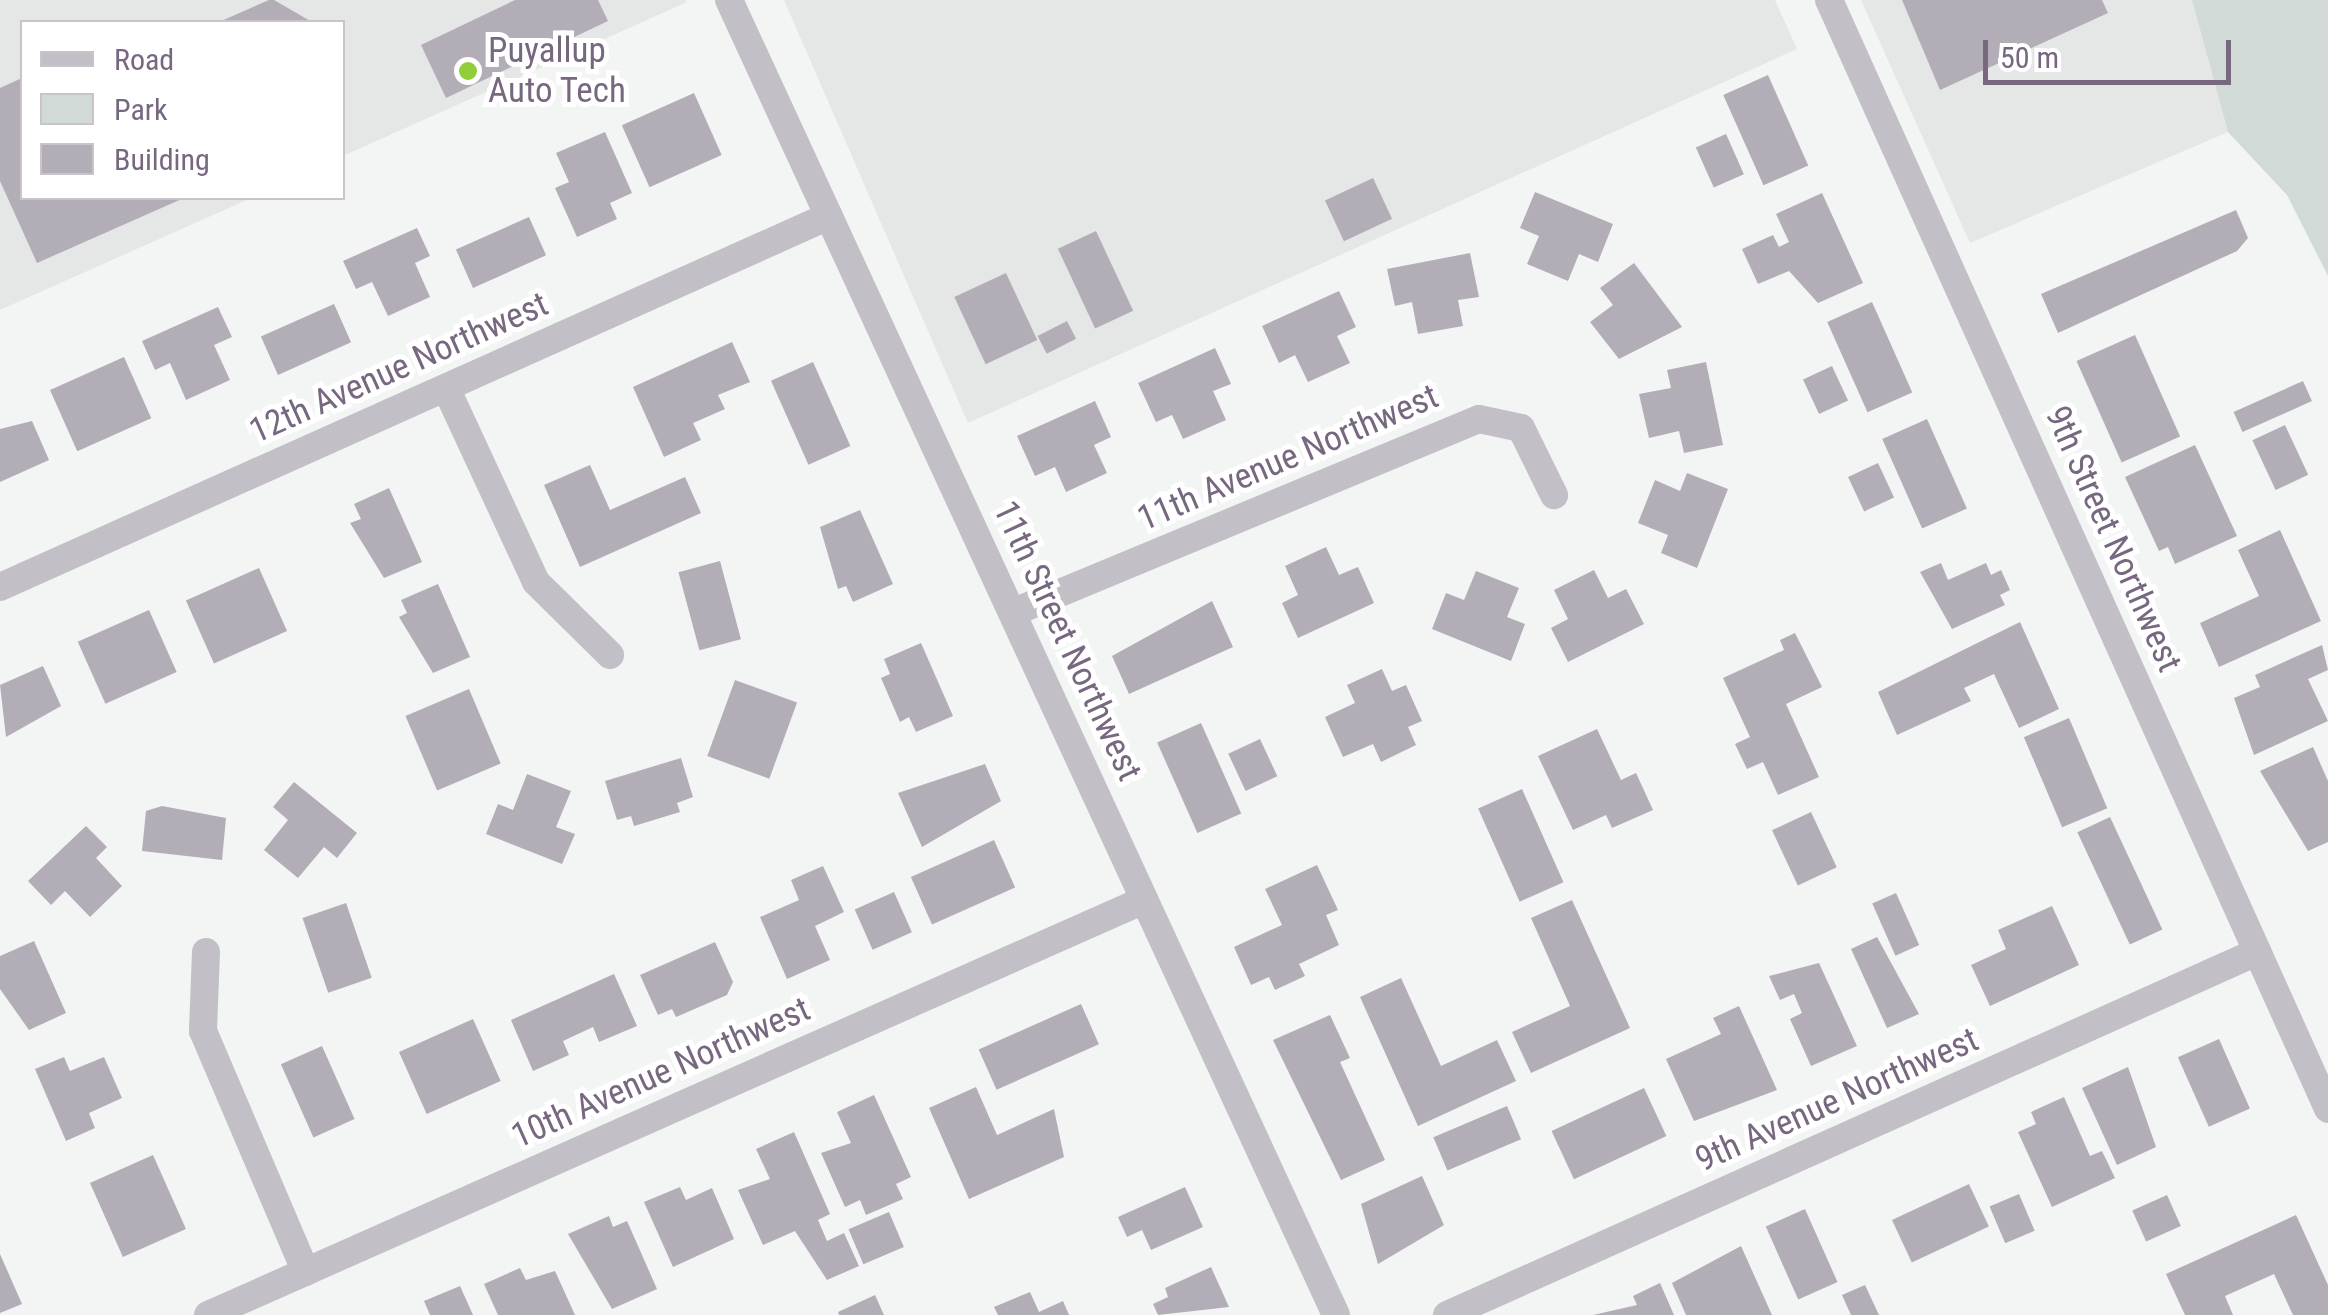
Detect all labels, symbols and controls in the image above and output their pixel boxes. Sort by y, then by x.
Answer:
legend [20,20,345,200]
scale bar [1988,20,2236,82]
place label: Puyallup Auto Tech [488,30,627,112]
text: 50 m [2000,40,2059,75]
text: Road [114,42,174,77]
marker: Puyallup Auto Tech [457,60,479,82]
text: Park [114,92,168,127]
text: Building [114,142,210,177]
street label: 12th Avenue Northwest [243,283,555,453]
street label: 11th Avenue Northwest [1132,376,1444,540]
street label: 9th Street Northwest [2036,400,2190,678]
street label: 11th Street Northwest [984,495,1150,787]
street label: 10th Avenue Northwest [505,988,817,1158]
street label: 9th Avenue Northwest [1689,1019,1985,1181]

